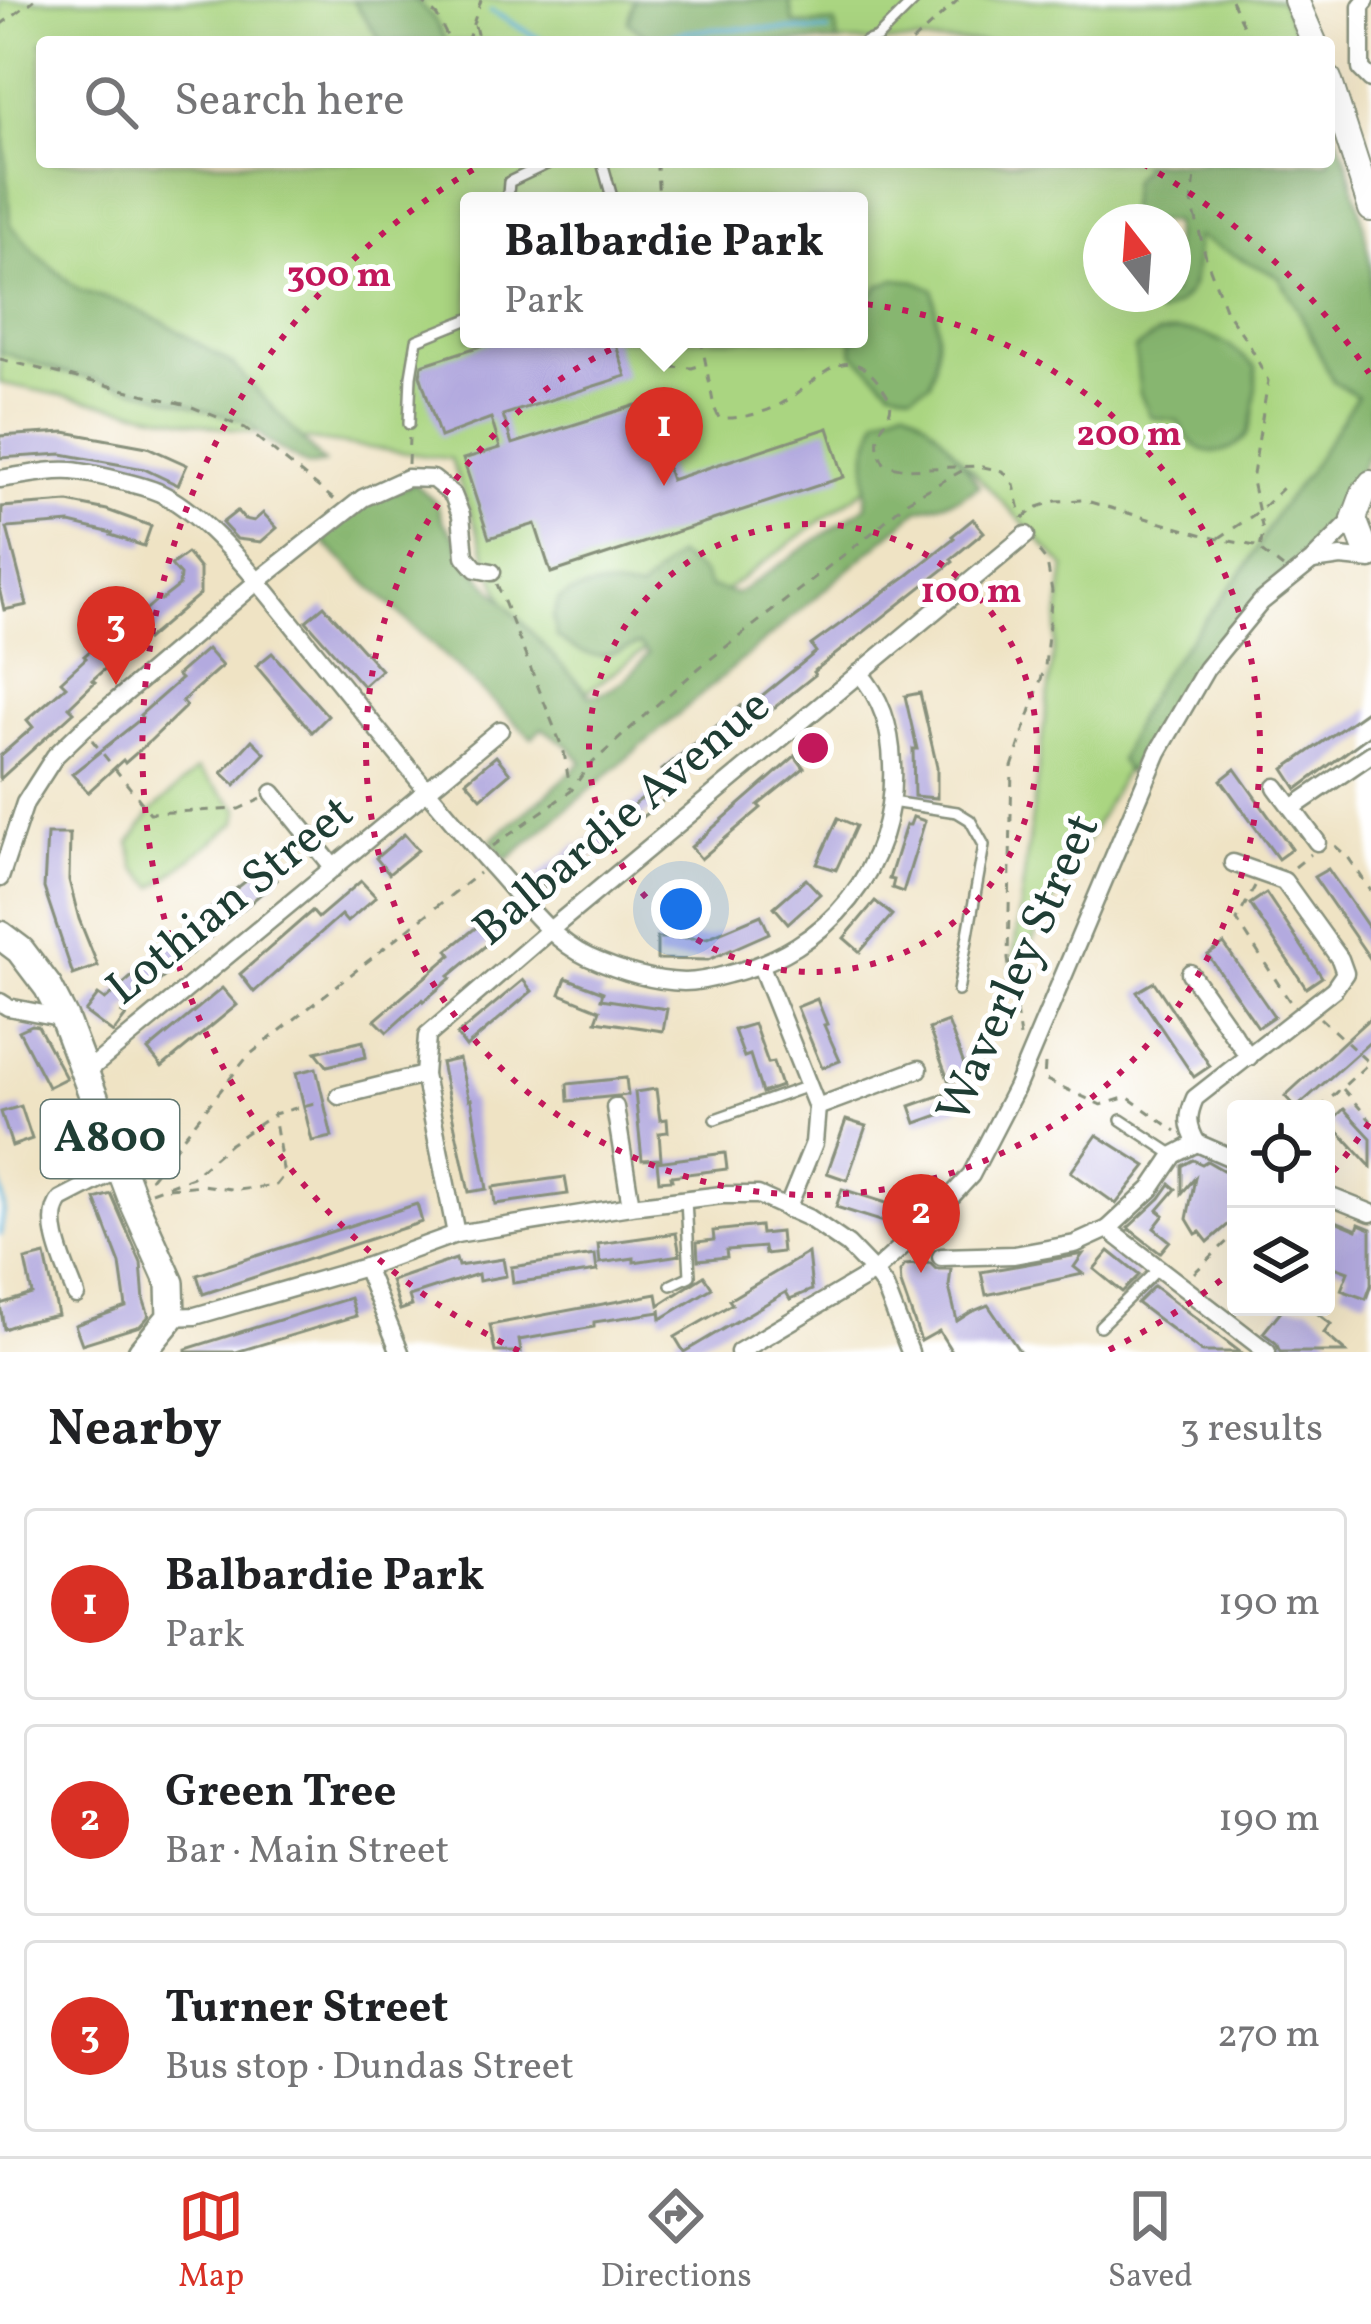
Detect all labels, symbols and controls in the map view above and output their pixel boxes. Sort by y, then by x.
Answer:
search box [36,36,1335,168]
icon: search [78,69,144,135]
text: Search here [174,71,405,134]
popup [460,192,868,348]
north arrow [1083,204,1191,312]
text: Balbardie Park [504,212,824,275]
text: 300 m [287,252,391,302]
text: Park [504,275,584,329]
pin: 1 [625,387,703,486]
text: 200 m [1076,411,1182,461]
text: 100 m [920,568,1022,618]
pin: 3 [77,586,155,685]
street label: Balbardie Avenue [460,675,786,963]
centre of rings [792,727,834,769]
street label: Lothian Street [93,781,369,1023]
street label: Waverley Street [922,804,1118,1134]
your location [651,879,711,939]
road number: A800 [41,1100,179,1178]
map controls [1227,1100,1335,1316]
button: locate [1227,1100,1335,1208]
pin: 2 [882,1174,960,1273]
button: layers [1227,1208,1335,1316]
text: Nearby [48,1395,222,1466]
text: 3 results [1180,1403,1323,1457]
text: Balbardie Park [165,1546,485,1609]
text: 1 [82,1577,98,1631]
text: 190 m [1218,1577,1320,1631]
text: Park [165,1609,245,1663]
text: Green Tree [165,1762,396,1825]
text: 2 [80,1793,100,1847]
text: 190 m [1218,1793,1320,1847]
text: Bar · Main Street [165,1825,449,1879]
text: Turner Street [165,1978,449,2041]
text: 3 [80,2009,100,2063]
text: 270 m [1217,2009,1320,2063]
text: Bus stop · Dundas Street [165,2041,574,2095]
tab: Map [178,2183,244,2301]
tab: Directions [600,2183,752,2301]
tab: Saved [1108,2183,1193,2301]

